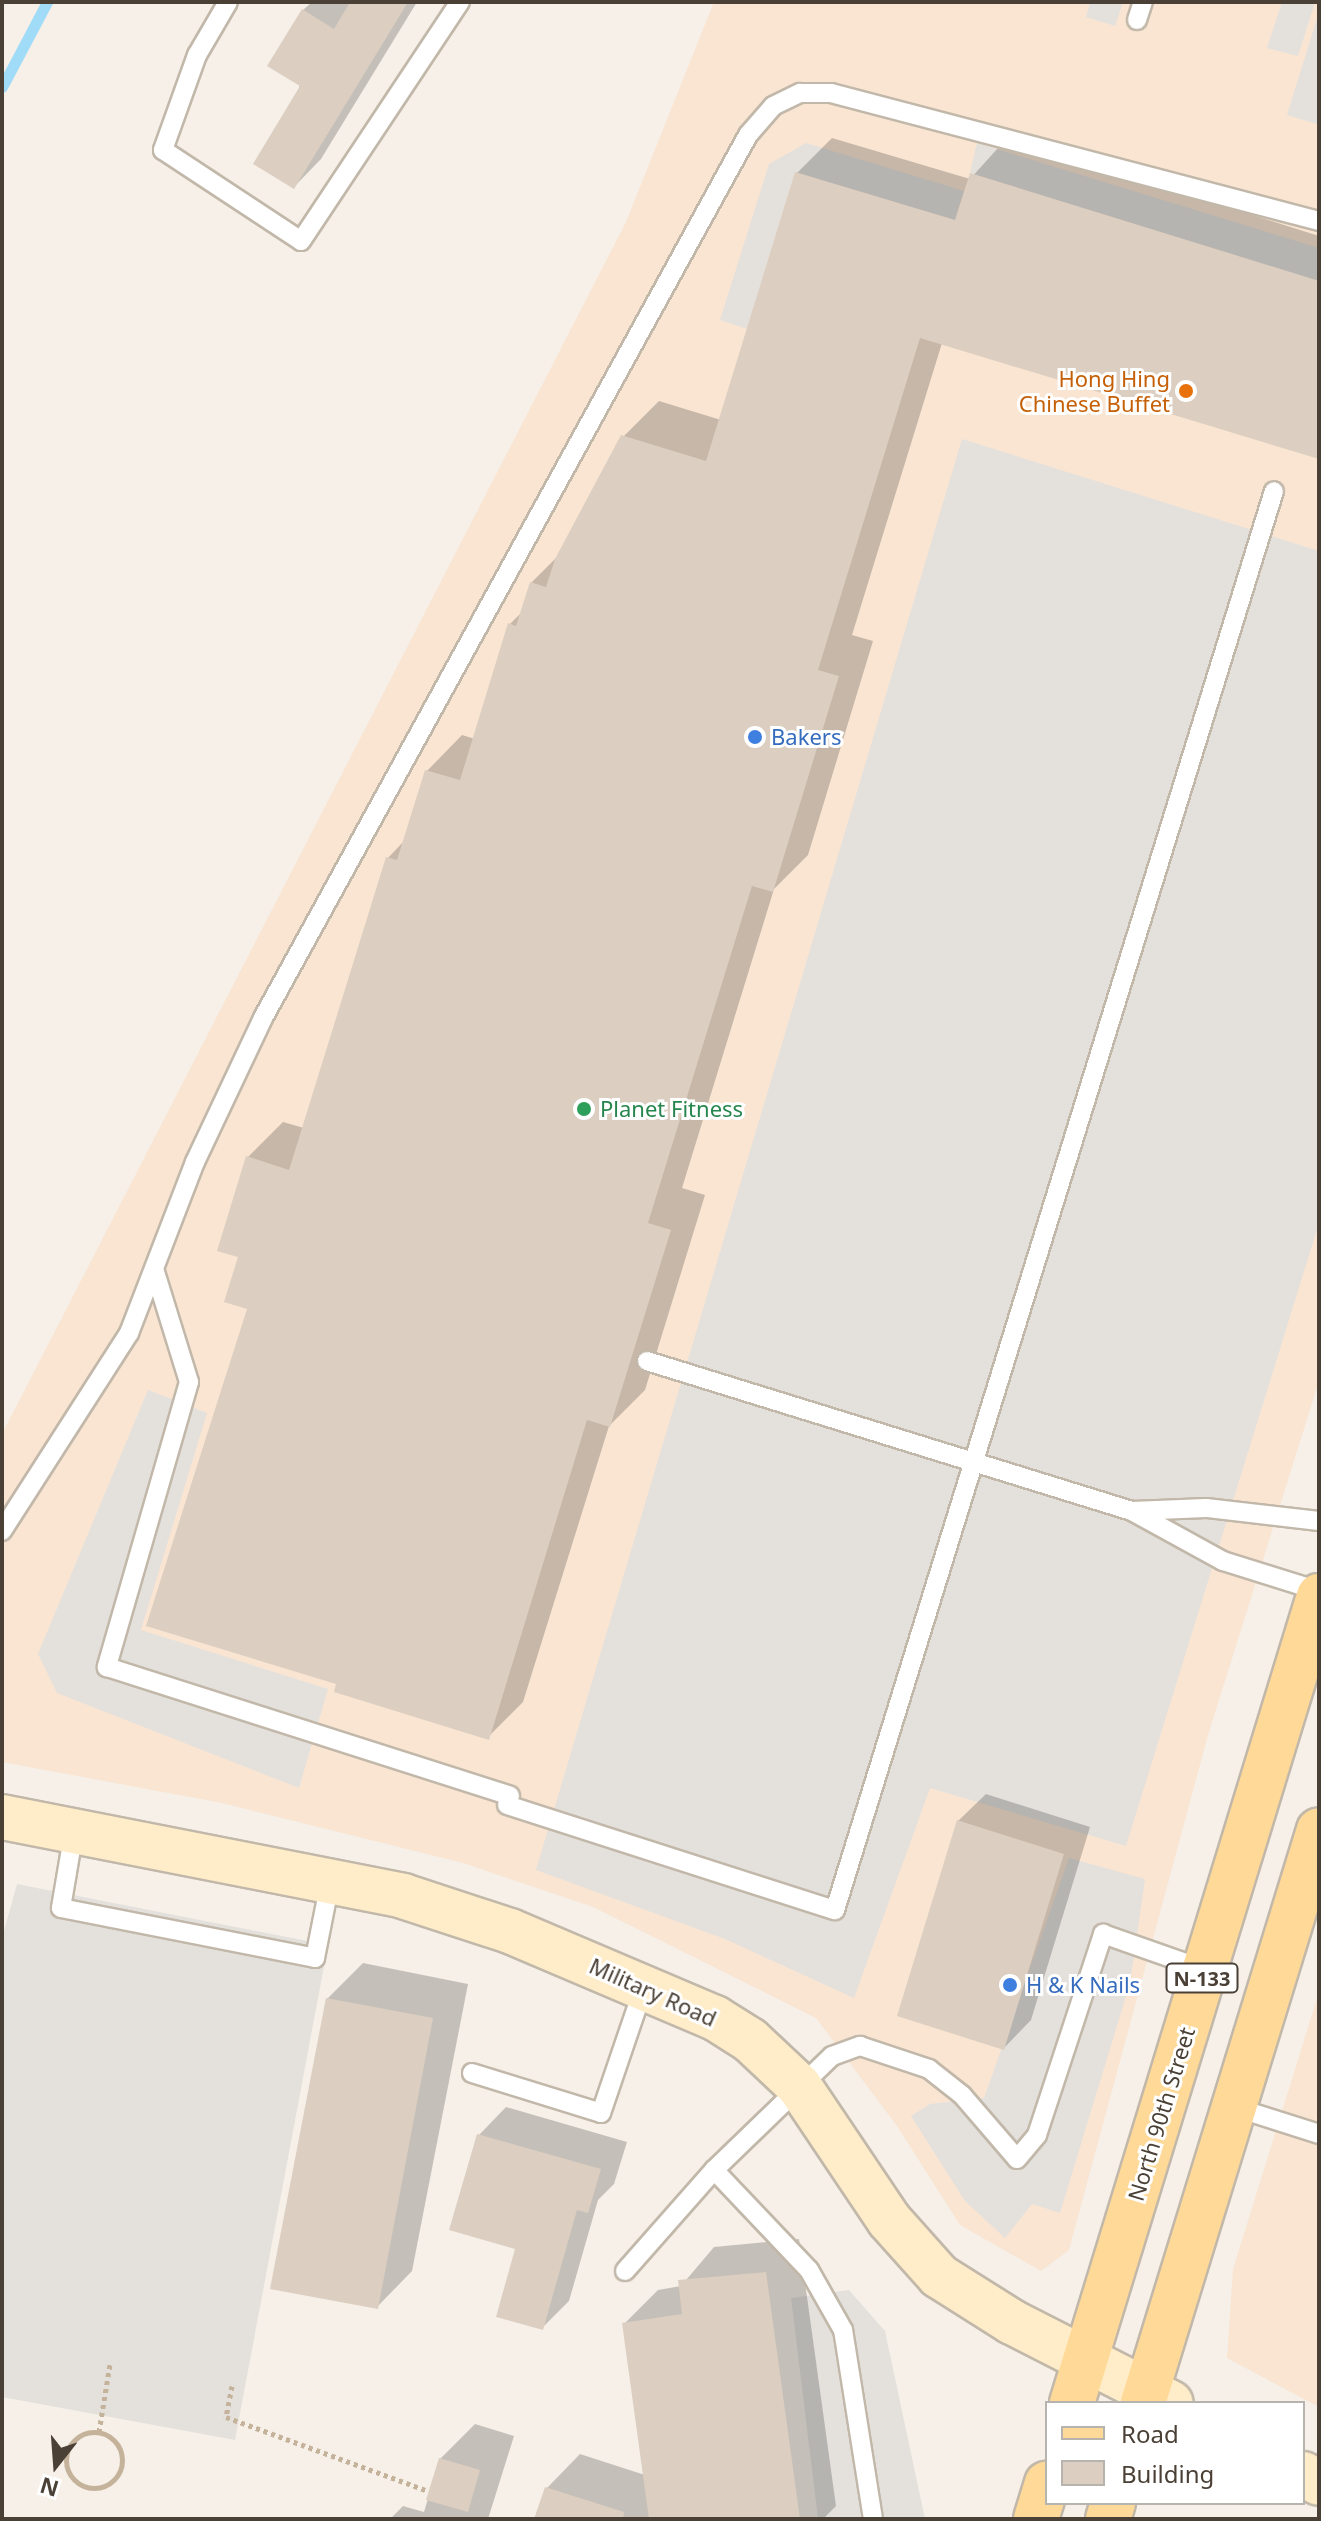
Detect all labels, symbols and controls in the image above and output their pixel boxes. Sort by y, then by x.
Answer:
place label: Hong Hing Chinese Buffet [1019,365,1170,416]
marker: Hong Hing Chinese Buffet [1177,382,1195,400]
place label: Bakers [771,724,841,750]
marker: Bakers [746,728,764,746]
place label: Planet Fitness [600,1096,743,1122]
marker: Planet Fitness [575,1100,593,1118]
street label: Military Road [585,1952,721,2032]
road number: N-133 [1164,1962,1240,1994]
place label: H & K Nails [1026,1972,1140,1998]
marker: H & K Nails [1001,1976,1019,1994]
street label: North 90th Street [1122,2024,1200,2204]
legend [1045,2401,1305,2505]
text: Road [1121,2417,1179,2450]
north arrow [16,2425,96,2505]
text: Building [1121,2457,1214,2490]
text: N [36,2471,62,2505]

